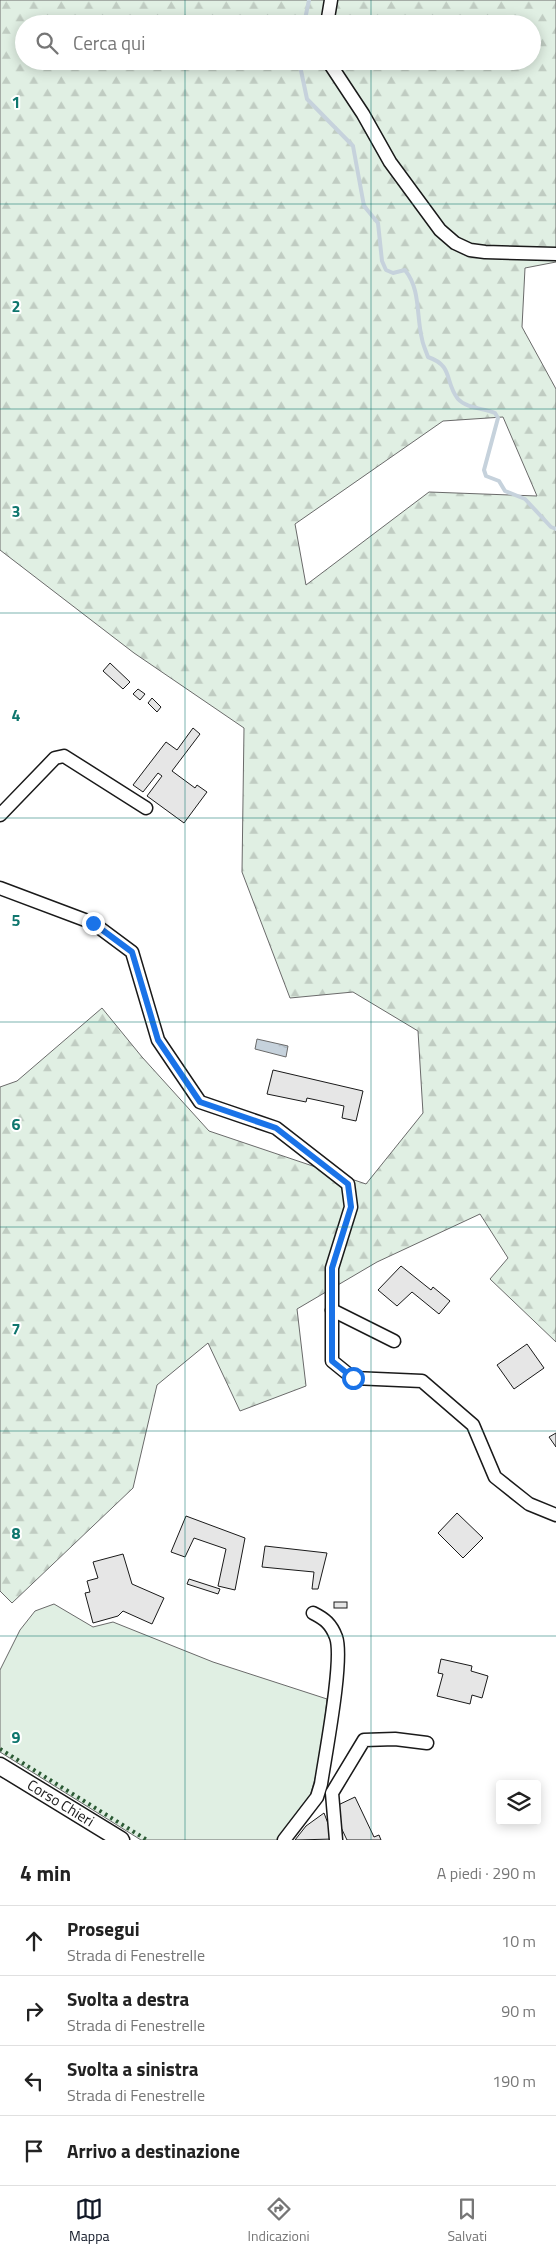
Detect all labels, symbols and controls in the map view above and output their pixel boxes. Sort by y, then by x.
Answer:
search box [15,15,541,70]
text: Cerca qui [73,28,145,57]
icon: search [33,29,61,57]
text: 1 [12,90,20,114]
text: 2 [12,294,20,318]
text: 3 [12,499,20,523]
text: 4 [12,703,21,727]
text: 5 [12,908,21,932]
route end [82,912,105,935]
text: 6 [12,1112,21,1136]
text: 7 [12,1317,20,1341]
route start [342,1367,365,1390]
text: 8 [12,1521,21,1545]
text: 9 [12,1725,21,1749]
street label: Corso Chieri [23,1773,99,1832]
map controls [496,1780,541,1825]
button: layers [496,1780,541,1825]
text: 4 min [20,1857,71,1889]
text: A piedi · 290 m [437,1861,536,1885]
text: Prosegui [67,1914,140,1943]
icon: ahead [20,1927,48,1955]
text: 10 m [501,1929,536,1953]
text: Strada di Fenestrelle [67,1943,205,1967]
text: Svolta a destra [67,1984,189,2013]
icon: right [20,1997,48,2025]
text: 90 m [501,1999,536,2023]
text: Strada di Fenestrelle [67,2013,205,2037]
text: Svolta a sinistra [67,2054,198,2083]
icon: left [20,2067,48,2095]
text: 190 m [492,2069,536,2093]
text: Strada di Fenestrelle [67,2083,205,2107]
text: Arrivo a destinazione [67,2136,240,2165]
icon: arrive [20,2137,48,2165]
tab: Mappa [69,2195,110,2246]
tab: Indicazioni [248,2195,310,2246]
tab: Salvati [448,2195,487,2246]

